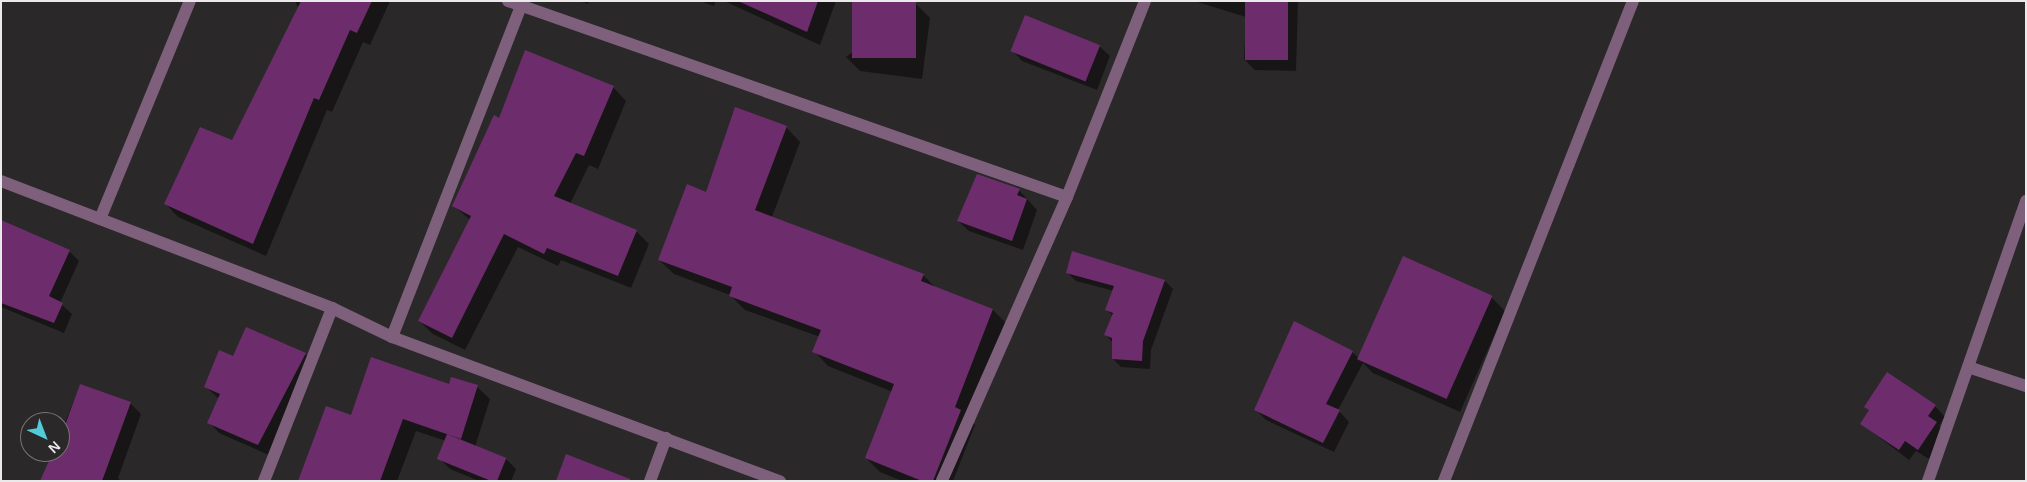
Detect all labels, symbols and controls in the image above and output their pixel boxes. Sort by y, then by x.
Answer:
north arrow [20,412,70,462]
text: N [45,438,64,457]

